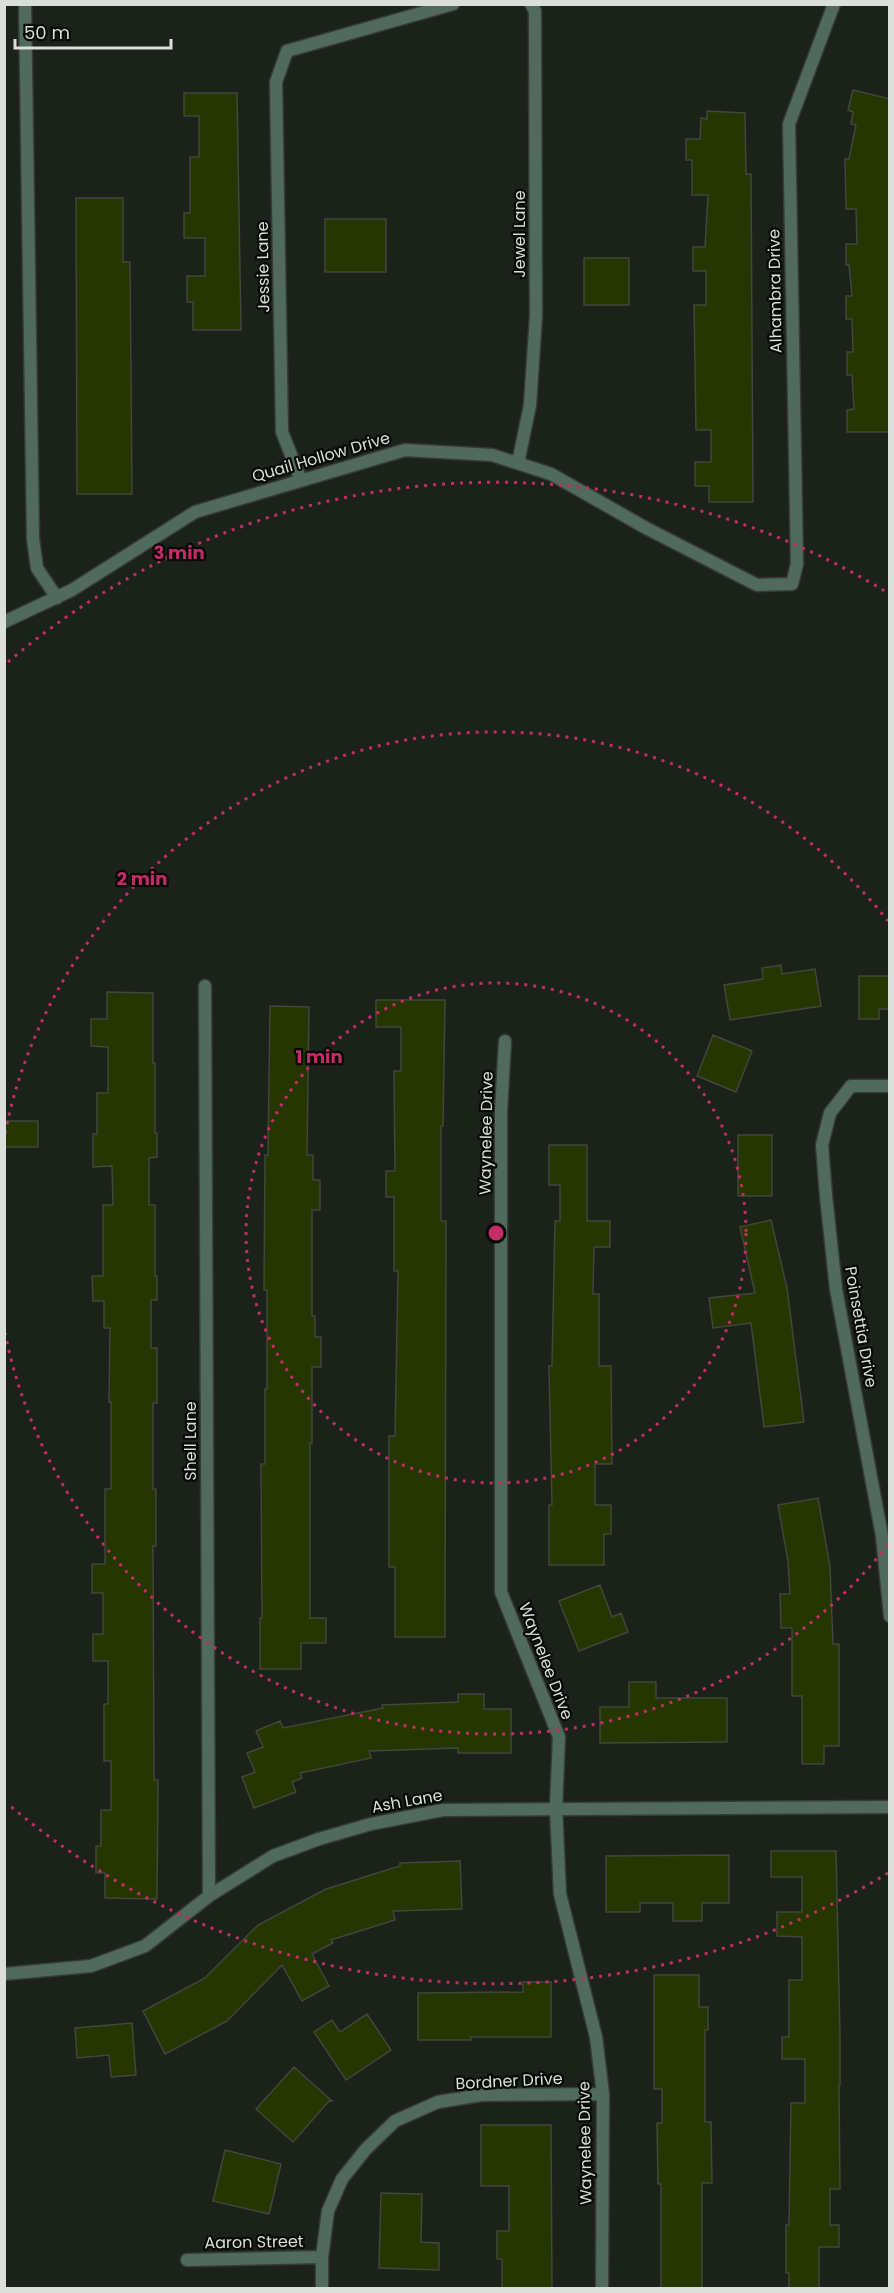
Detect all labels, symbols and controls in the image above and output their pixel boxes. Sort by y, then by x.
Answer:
scale bar [15,12,171,50]
text: 50 m [24,20,70,45]
street label: Jewel Lane [508,190,531,278]
street label: Jessie Lane [251,221,275,313]
street label: Alhambra Drive [762,229,788,353]
street label: Quail Hollow Drive [249,426,393,488]
text: 3 min [153,540,205,565]
text: 2 min [117,866,167,891]
text: 1 min [295,1044,343,1069]
street label: Waynelee Drive [473,1071,499,1195]
centre of rings [486,1223,506,1243]
street label: Poinsettia Drive [839,1265,883,1390]
street label: Shell Lane [179,1401,202,1481]
street label: Waynelee Drive [513,1599,579,1723]
street label: Ash Lane [370,1783,444,1819]
street label: Bordner Drive [455,2067,563,2095]
street label: Waynelee Drive [572,2081,598,2205]
street label: Aaron Street [204,2230,304,2254]

